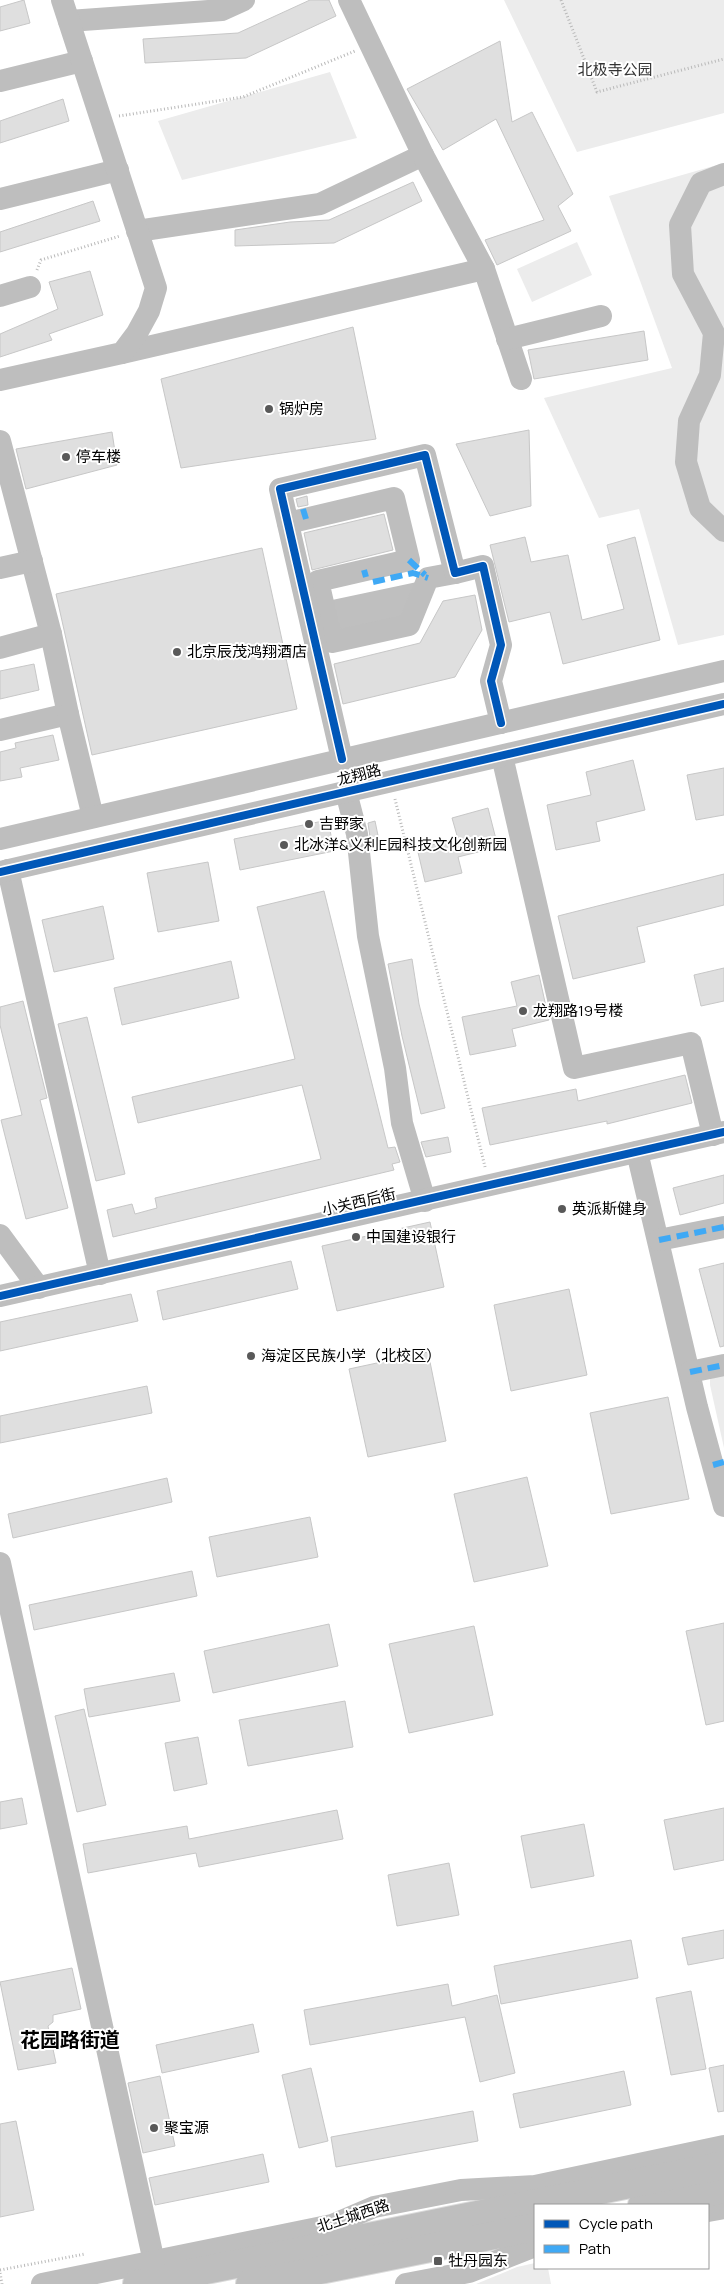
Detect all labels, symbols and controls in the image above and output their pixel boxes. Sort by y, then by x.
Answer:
park label: 北极寺公园 [577,59,653,80]
place label: 锅炉房 [279,398,324,419]
marker: 锅炉房 [263,403,275,415]
place label: 停车楼 [76,446,121,467]
marker: 停车楼 [60,451,72,463]
place label: 北京辰茂鸿翔酒店 [187,641,307,662]
marker: 北京辰茂鸿翔酒店 [171,646,183,658]
street label: 龙翔路 [334,759,383,790]
place label: 吉野家 [319,813,364,834]
marker: 吉野家 [303,818,315,830]
place label: 北冰洋&义利E园科技文化创新园 [294,834,507,855]
marker: 北冰洋&义利E园科技文化创新园 [278,839,290,851]
place label: 龙翔路19号楼 [533,1000,623,1021]
marker: 龙翔路19号楼 [517,1005,529,1017]
street label: 小关西后街 [320,1183,398,1220]
place label: 英派斯健身 [572,1198,647,1219]
marker: 英派斯健身 [556,1203,568,1215]
place label: 中国建设银行 [366,1226,456,1247]
marker: 中国建设银行 [350,1231,362,1243]
place label: 海淀区民族小学（北校区） [261,1345,441,1366]
marker: 海淀区民族小学（北校区） [245,1350,257,1362]
district label: 花园路街道 [20,2026,120,2053]
place label: 聚宝源 [164,2117,209,2138]
marker: 聚宝源 [148,2122,160,2134]
street label: 北土城西路 [314,2194,392,2237]
legend [534,2204,709,2269]
text: Cycle path [579,2213,653,2234]
text: Path [579,2238,611,2259]
place label: 牡丹园东 [448,2250,508,2271]
marker: 牡丹园东 [432,2255,444,2267]

